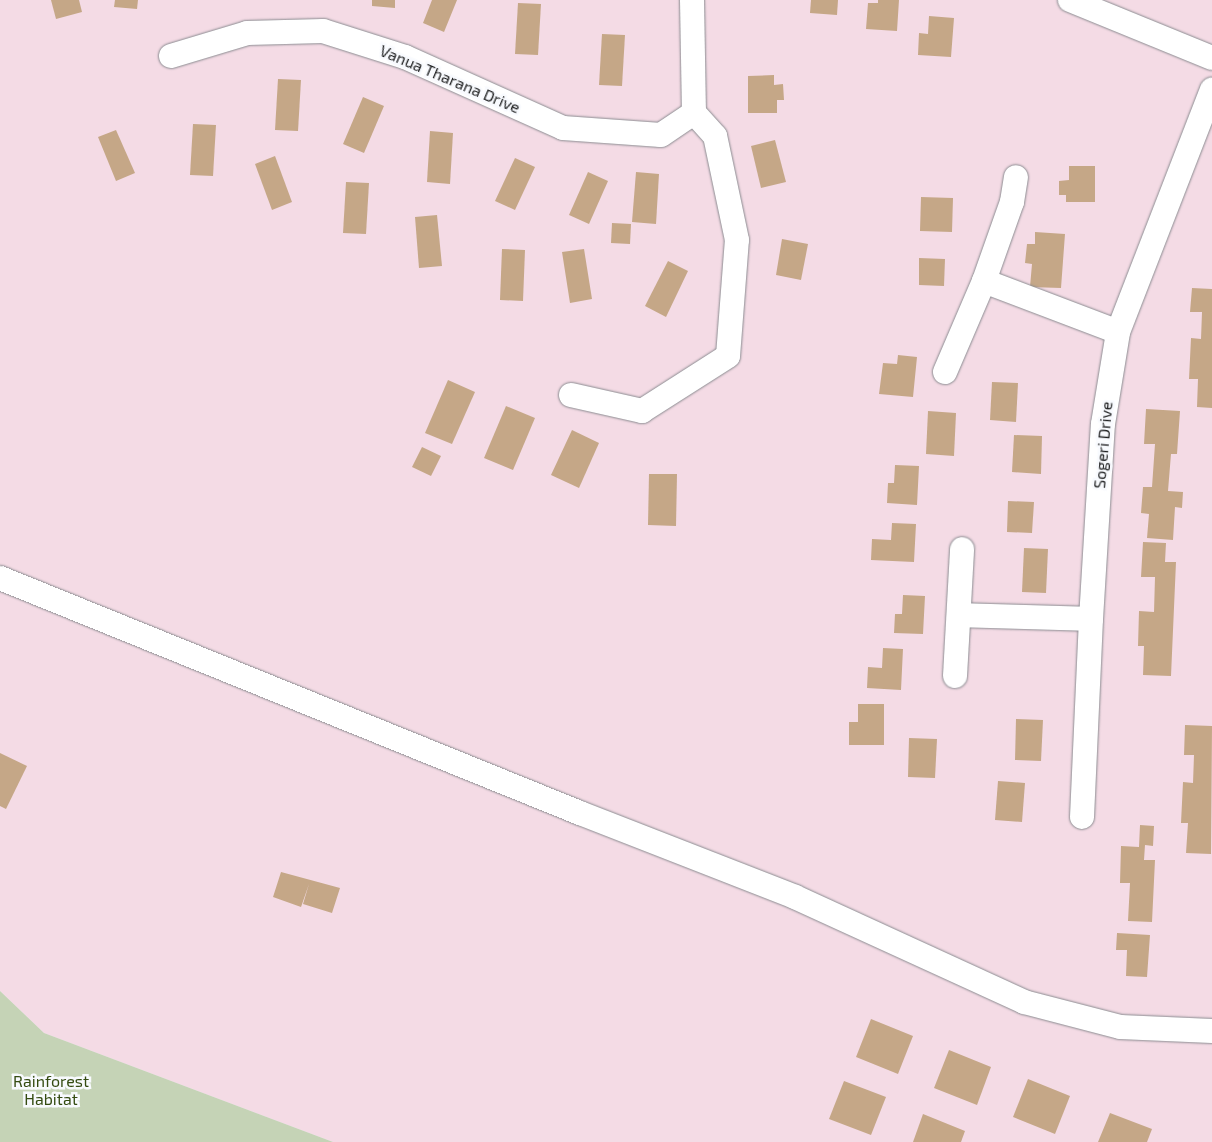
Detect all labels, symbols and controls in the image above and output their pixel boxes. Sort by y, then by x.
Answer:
street label: Vanua Tharana Drive [377,41,523,117]
street label: Sogeri Drive [1090,401,1116,489]
park label: Rainforest Habitat [13,1071,89,1109]

